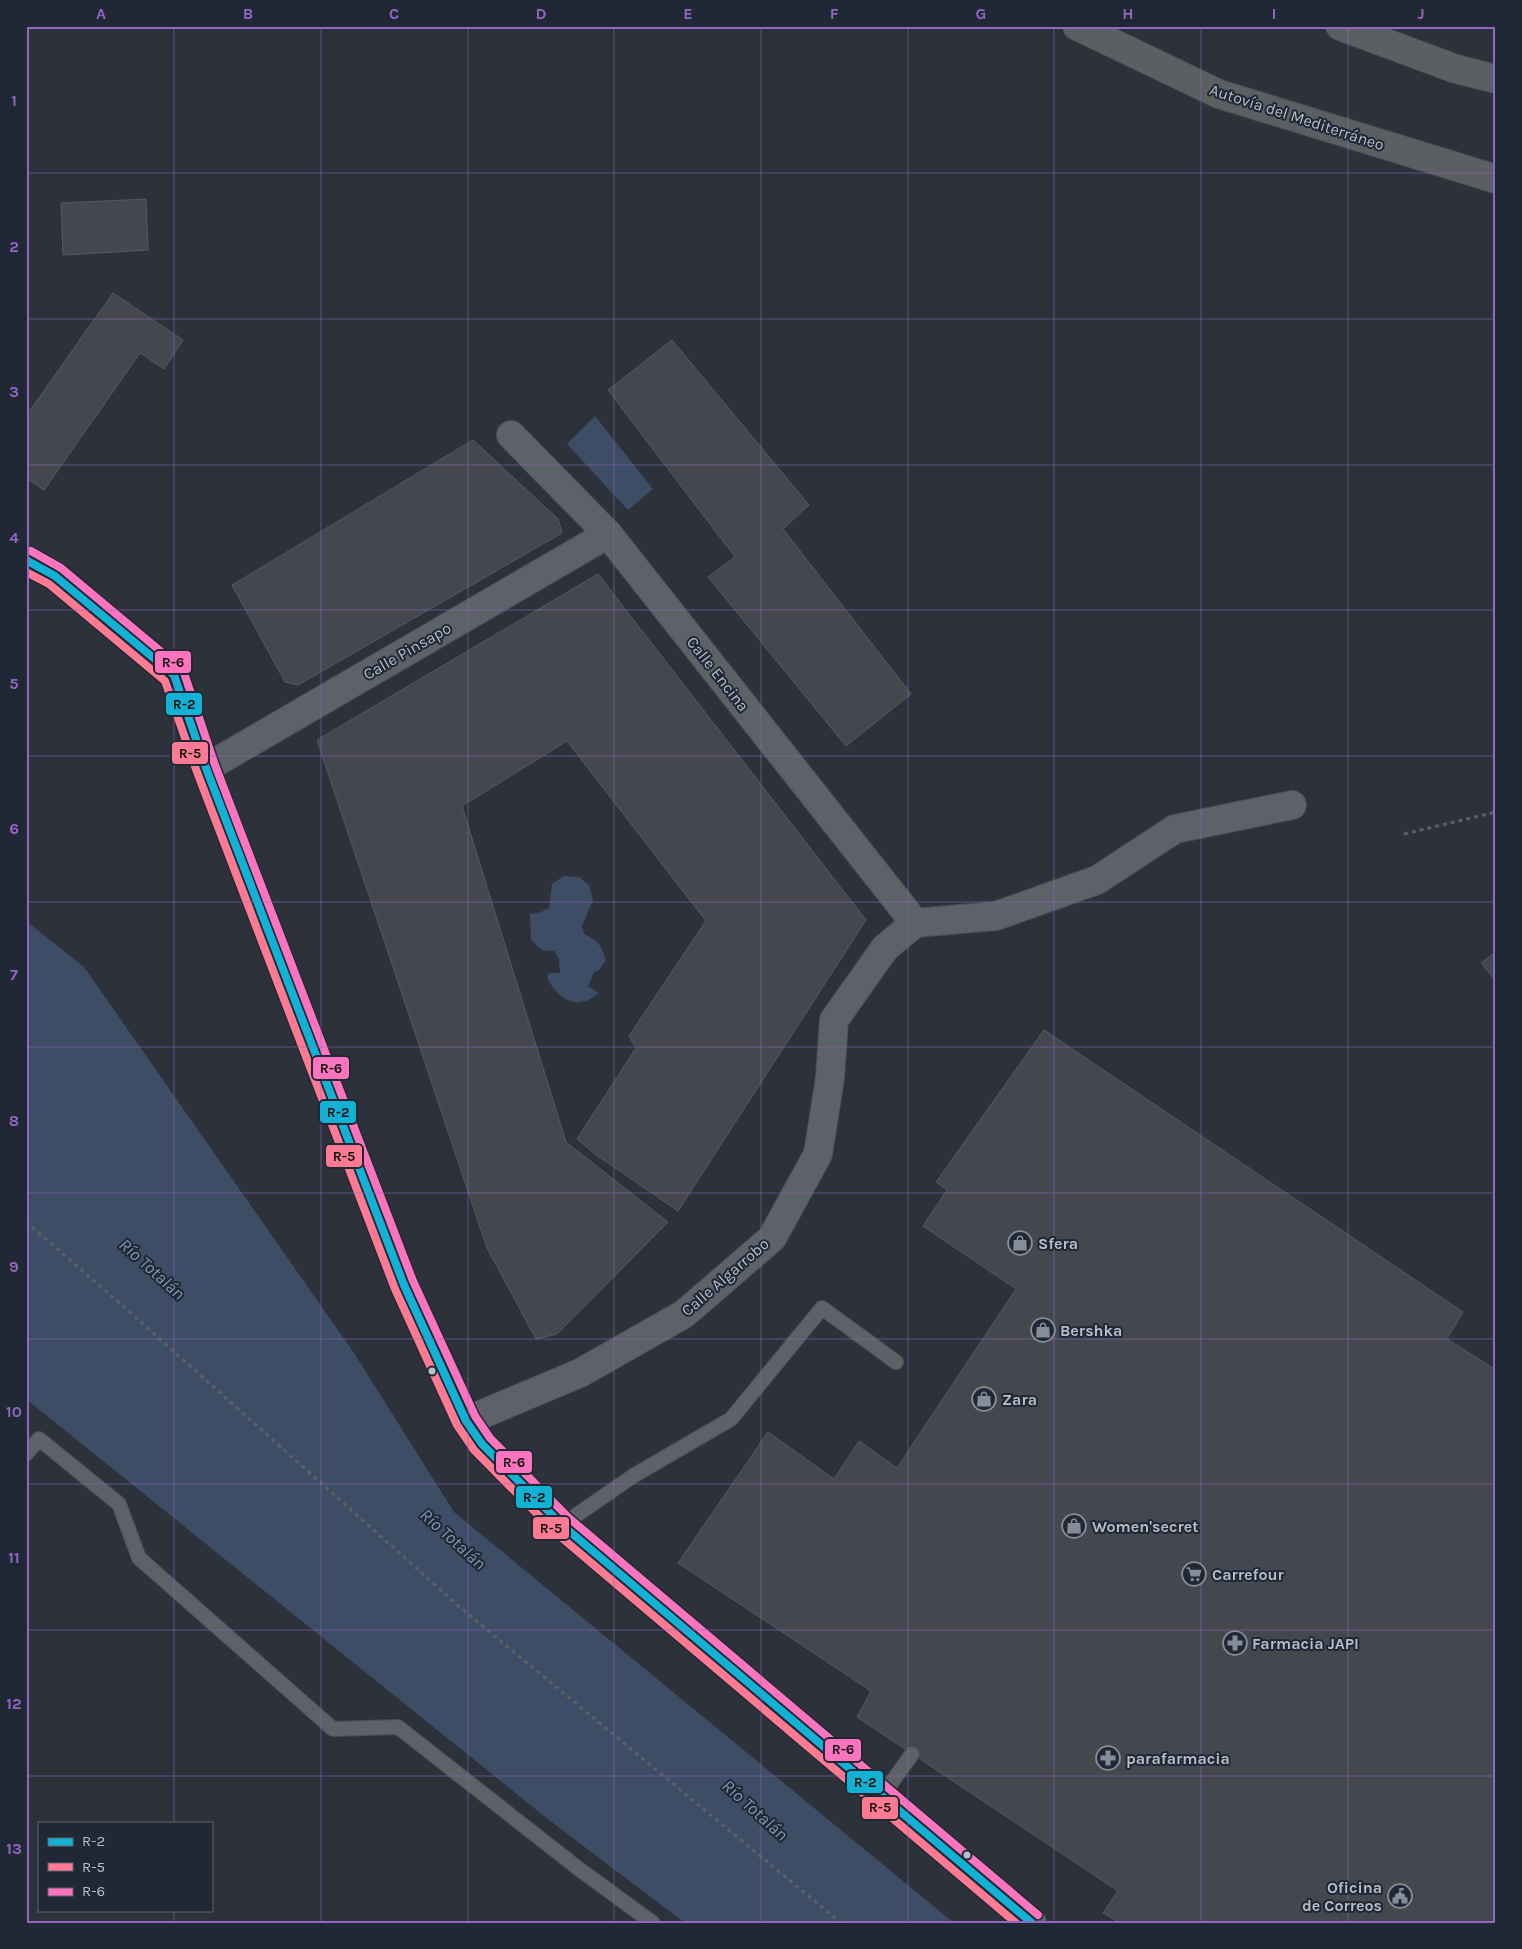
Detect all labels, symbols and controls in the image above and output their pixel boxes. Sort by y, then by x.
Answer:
text: A [96,4,106,23]
text: B [243,4,253,23]
text: C [389,4,399,23]
text: D [536,4,547,23]
text: E [683,4,693,23]
text: F [830,4,839,23]
text: G [976,4,986,23]
text: H [1122,4,1134,23]
text: I [1272,4,1276,23]
text: J [1417,4,1425,23]
street label: Autovía del Mediterráneo [1207,80,1387,154]
text: 1 [11,91,17,110]
text: 2 [9,237,19,256]
text: 3 [9,382,19,401]
text: 4 [9,528,19,547]
street label: Calle Pinsapo [360,618,454,684]
street label: Calle Encina [683,633,753,715]
line badge: R-6 [154,650,192,674]
text: R-6 [162,654,184,671]
text: 5 [9,674,19,693]
line badge: R-2 [165,692,203,716]
text: R-2 [173,696,195,713]
line badge: R-5 [171,741,209,765]
text: R-5 [179,745,201,762]
text: 6 [9,819,19,838]
text: 7 [10,965,18,984]
line badge: R-6 [312,1056,350,1080]
text: R-6 [320,1060,342,1077]
line badge: R-2 [319,1100,357,1124]
text: R-2 [327,1104,349,1121]
text: 8 [9,1111,19,1130]
line badge: R-5 [325,1144,363,1168]
text: R-5 [333,1148,355,1165]
shop icon: Sfera [1007,1230,1033,1256]
water label: Río Totalán [114,1233,190,1305]
street label: Calle Algarrobo [677,1234,773,1320]
place label: Sfera [1038,1234,1078,1253]
text: 9 [9,1257,19,1276]
shop icon: Bershka [1030,1317,1056,1343]
place label: Bershka [1060,1321,1122,1340]
unlabelled marker [427,1366,437,1376]
shop icon: Zara [971,1386,997,1412]
place label: Zara [1002,1390,1037,1409]
text: 10 [6,1402,22,1421]
line badge: R-6 [495,1450,533,1474]
text: R-6 [503,1454,525,1471]
line badge: R-2 [515,1485,553,1509]
text: R-2 [523,1489,545,1506]
water label: Río Totalán [415,1503,491,1575]
shop icon: Women'secret [1061,1513,1087,1539]
line badge: R-5 [532,1516,570,1540]
place label: Women'secret [1092,1517,1199,1536]
text: R-5 [540,1520,562,1537]
text: 11 [8,1548,20,1567]
supermarket icon: Carrefour [1181,1561,1207,1587]
place label: Carrefour [1212,1565,1285,1584]
pharmacy icon: Farmacia JAPI [1222,1630,1248,1656]
place label: Farmacia JAPI [1252,1634,1359,1653]
text: 12 [6,1694,22,1713]
line badge: R-6 [824,1738,862,1762]
text: R-6 [832,1741,854,1758]
pharmacy icon: parafarmacia [1095,1745,1121,1771]
place label: parafarmacia [1126,1749,1230,1768]
line badge: R-2 [846,1770,884,1794]
water label: Río Totalán [717,1774,793,1846]
text: R-2 [854,1774,876,1791]
line badge: R-5 [861,1796,899,1820]
text: R-5 [869,1799,891,1816]
legend [38,1822,212,1912]
text: R-2 [82,1832,105,1850]
text: 13 [6,1839,22,1858]
unlabelled marker [962,1850,972,1860]
text: R-5 [82,1858,105,1876]
place label: Oficina de Correos [1302,1878,1382,1915]
text: R-6 [82,1882,105,1900]
public building icon: Oficina de Correos [1387,1883,1413,1909]

